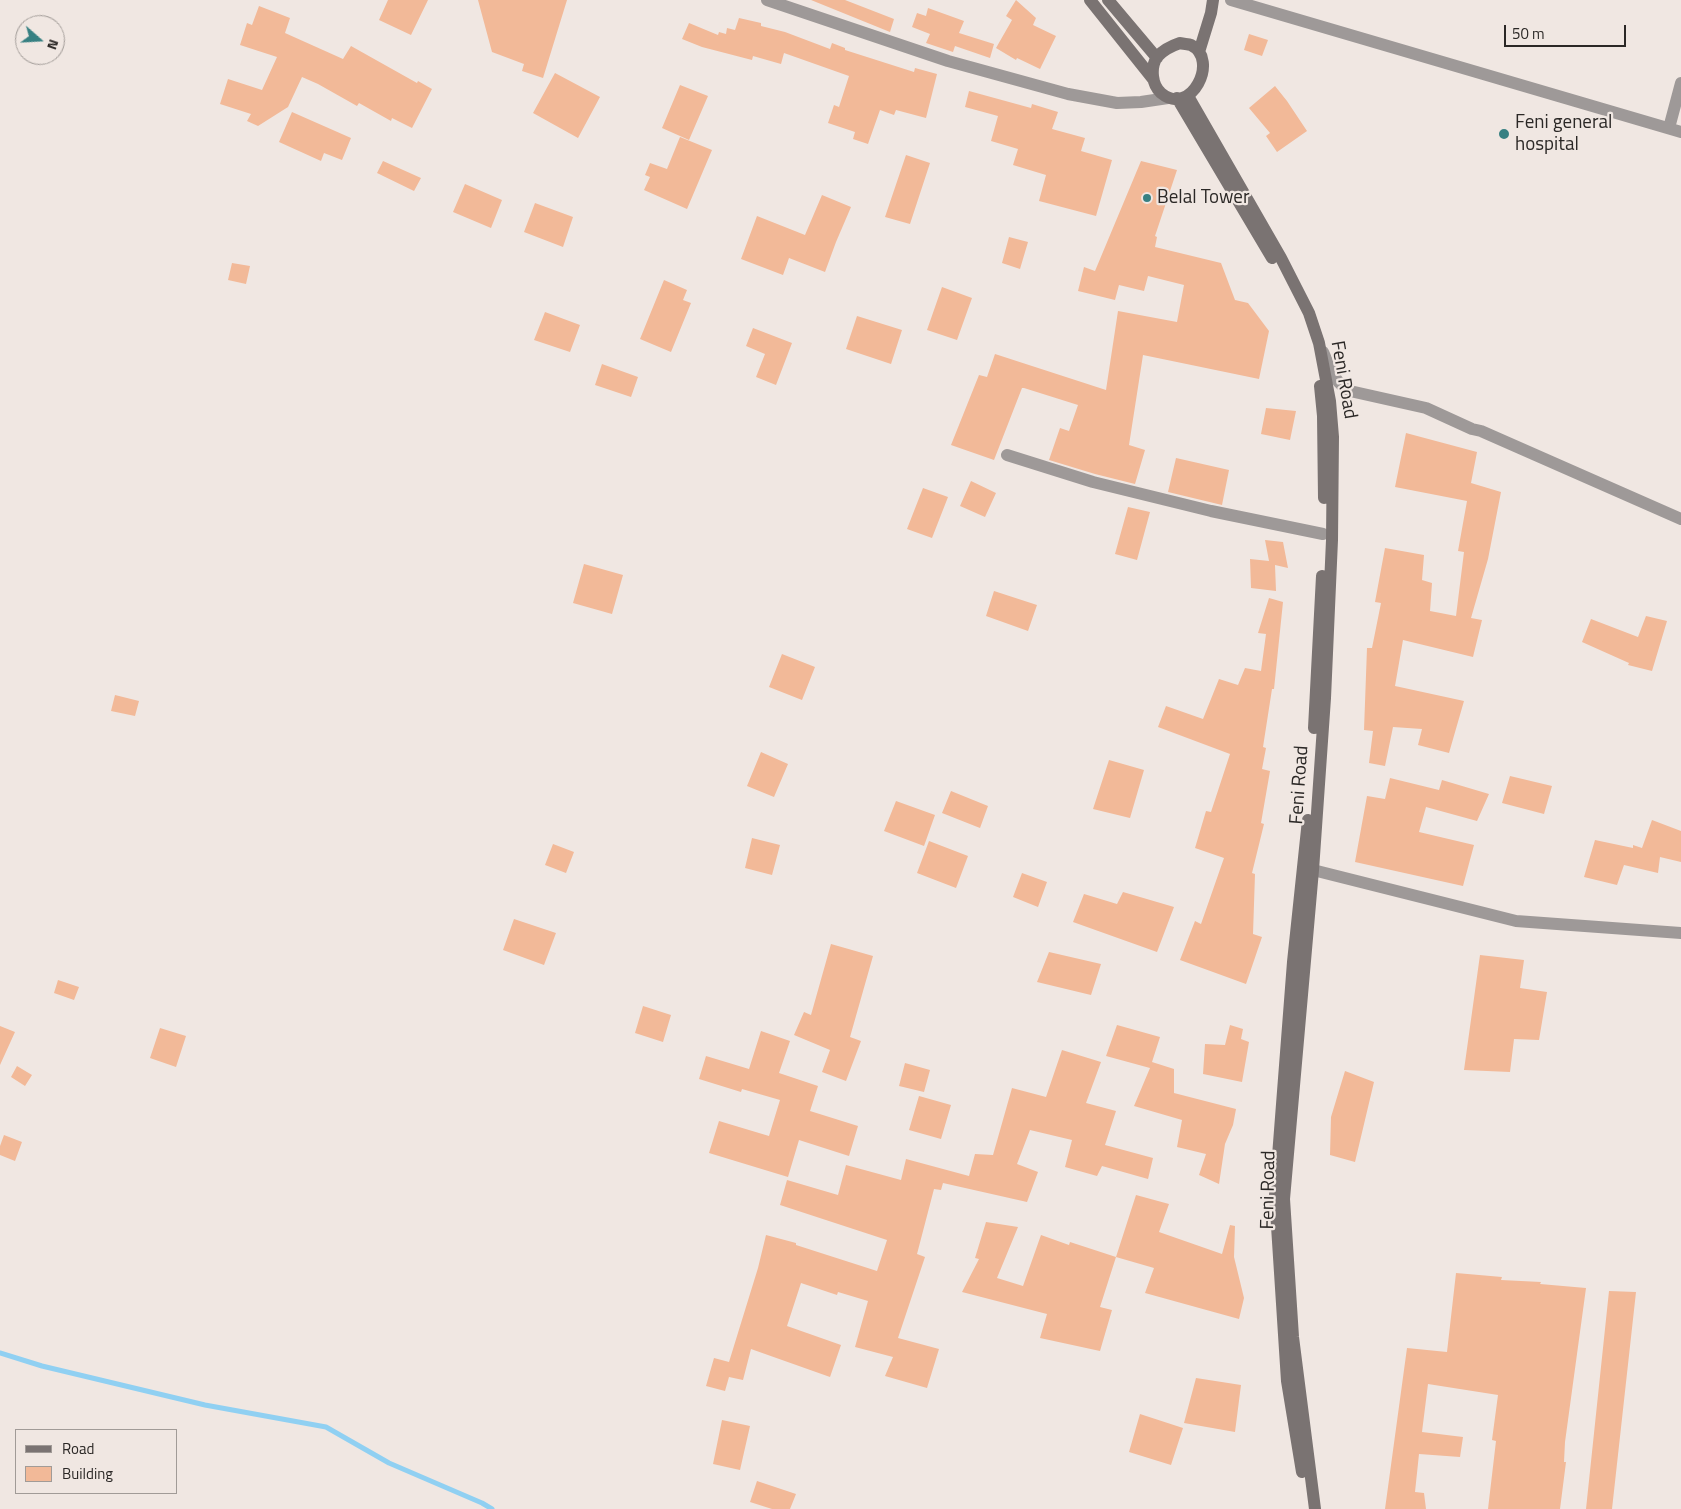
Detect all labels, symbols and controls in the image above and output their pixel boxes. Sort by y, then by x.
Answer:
north arrow [15,15,65,65]
scale bar [1506,15,1628,47]
text: 50 m [1512,22,1545,45]
text: N [42,37,65,53]
place label: Feni general hospital [1515,112,1612,156]
marker: Feni general hospital [1497,127,1511,141]
place label: Belal Tower [1157,187,1250,209]
marker: Belal Tower [1141,192,1153,204]
street label: Feni Road [1325,339,1361,421]
street label: Feni Road [1286,745,1314,825]
street label: Feni Road [1257,1150,1281,1230]
legend [15,1429,178,1494]
text: Road [62,1437,94,1460]
text: Building [62,1462,113,1485]

